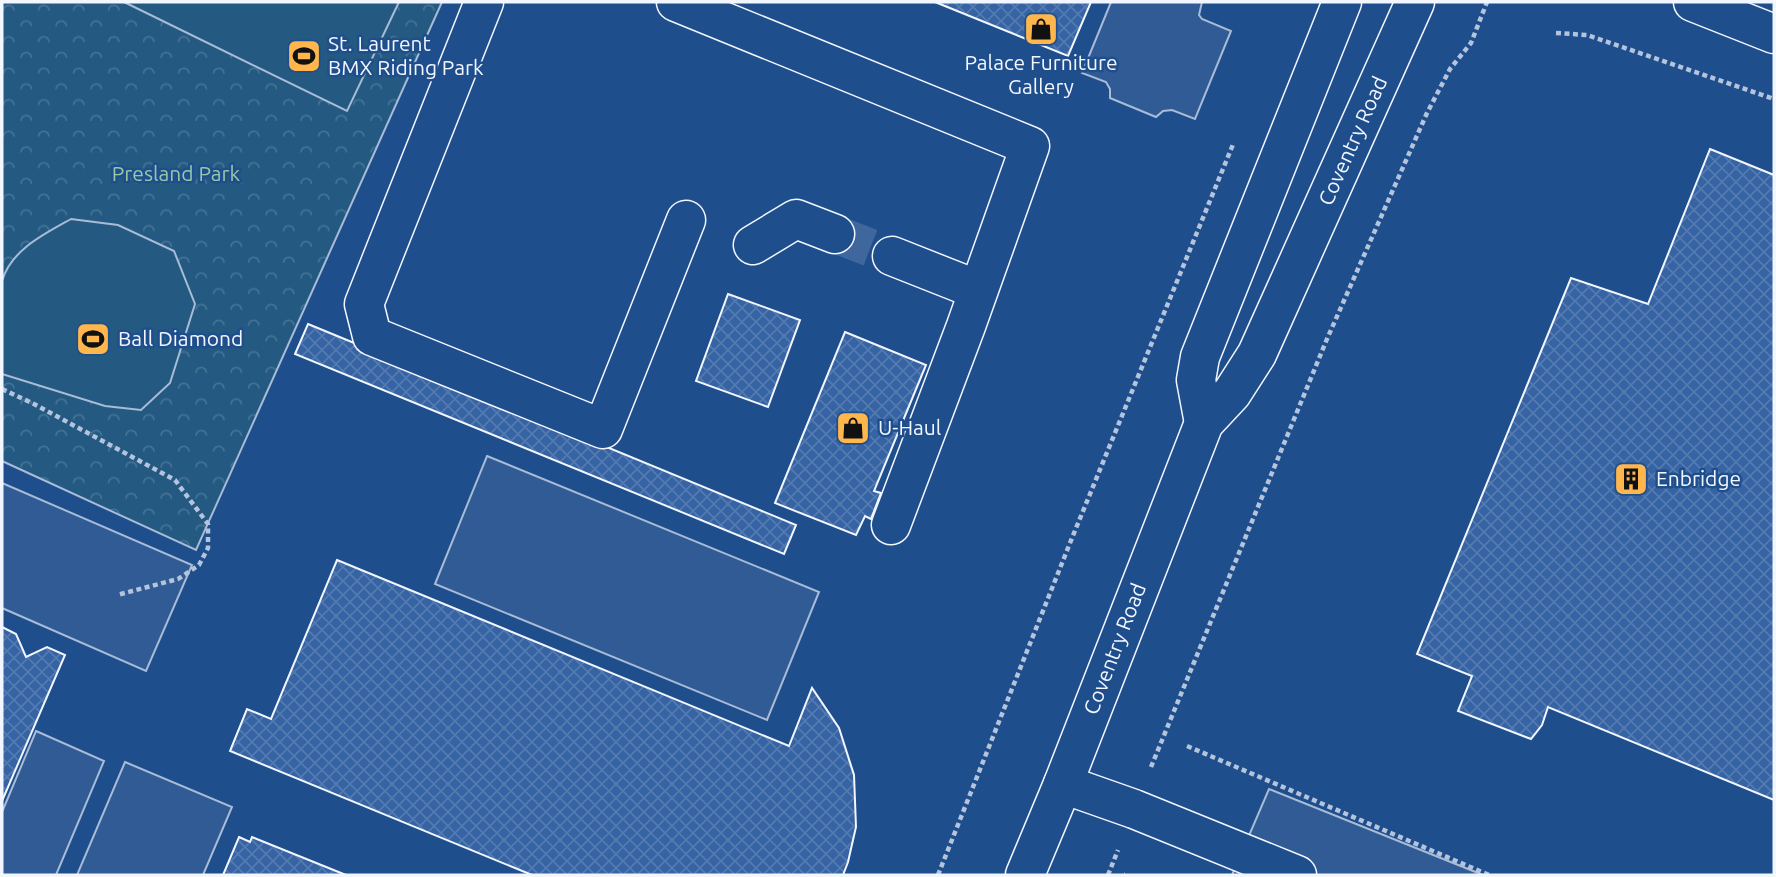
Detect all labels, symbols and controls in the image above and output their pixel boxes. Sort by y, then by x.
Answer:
shop icon: Palace Furniture Gallery [1022,10,1060,48]
place label: St. Laurent BMX Riding Park [328,31,484,79]
sports icon: St. Laurent BMX Riding Park [285,37,323,75]
place label: Palace Furniture Gallery [964,50,1118,98]
street label: Coventry Road [1313,72,1391,209]
park label: Presland Park [112,161,241,185]
sports icon: Ball Diamond [74,320,112,358]
place label: Ball Diamond [118,326,243,350]
shop icon: U-Haul [834,409,872,447]
place label: U-Haul [878,415,941,439]
building icon: Enbridge [1612,460,1650,498]
place label: Enbridge [1656,466,1741,490]
street label: Coventry Road [1078,580,1150,718]

